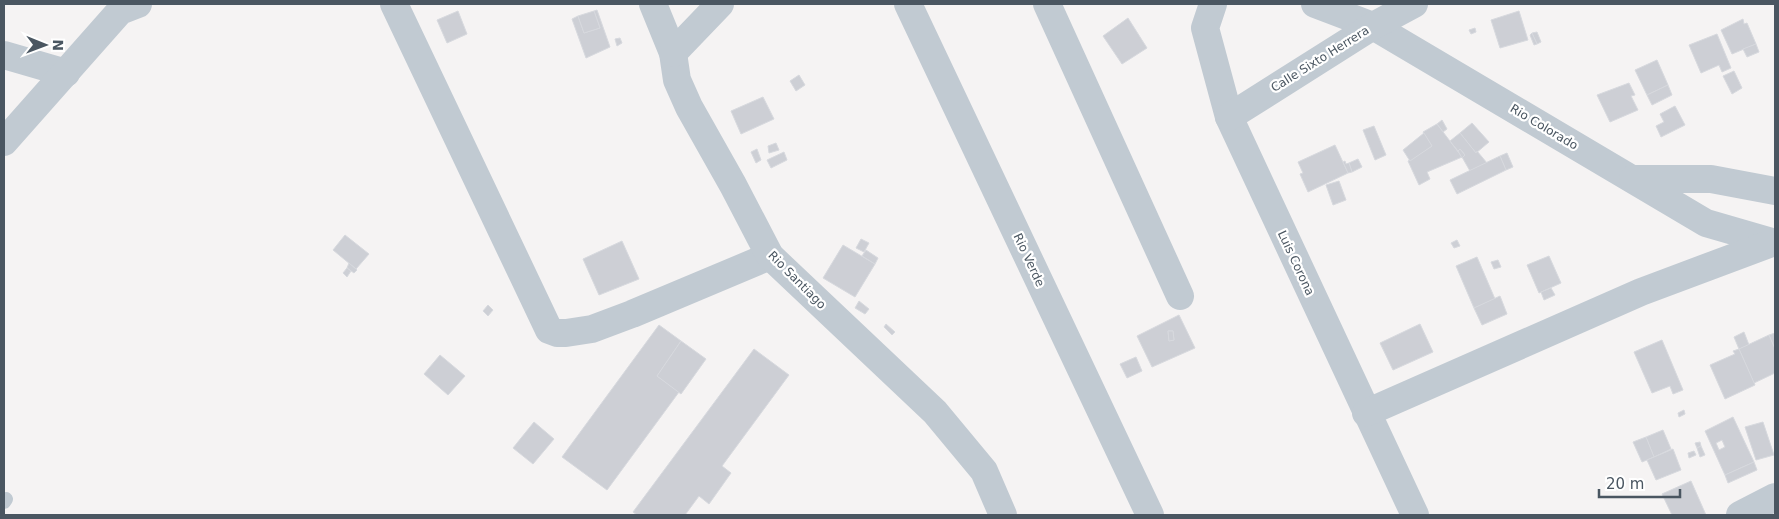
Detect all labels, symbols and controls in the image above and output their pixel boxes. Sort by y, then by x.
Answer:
north arrow [20,20,70,70]
street label: Calle Sixto Herrera [1268,23,1372,95]
text: N [50,39,66,51]
street label: Rio Colorado [1508,101,1580,153]
street label: Luis Corona [1275,228,1317,298]
street label: Rio Verde [1011,231,1047,289]
street label: Rio Santiago [765,248,829,312]
scale bar [1599,466,1680,498]
text: 20 m [1606,475,1644,493]

